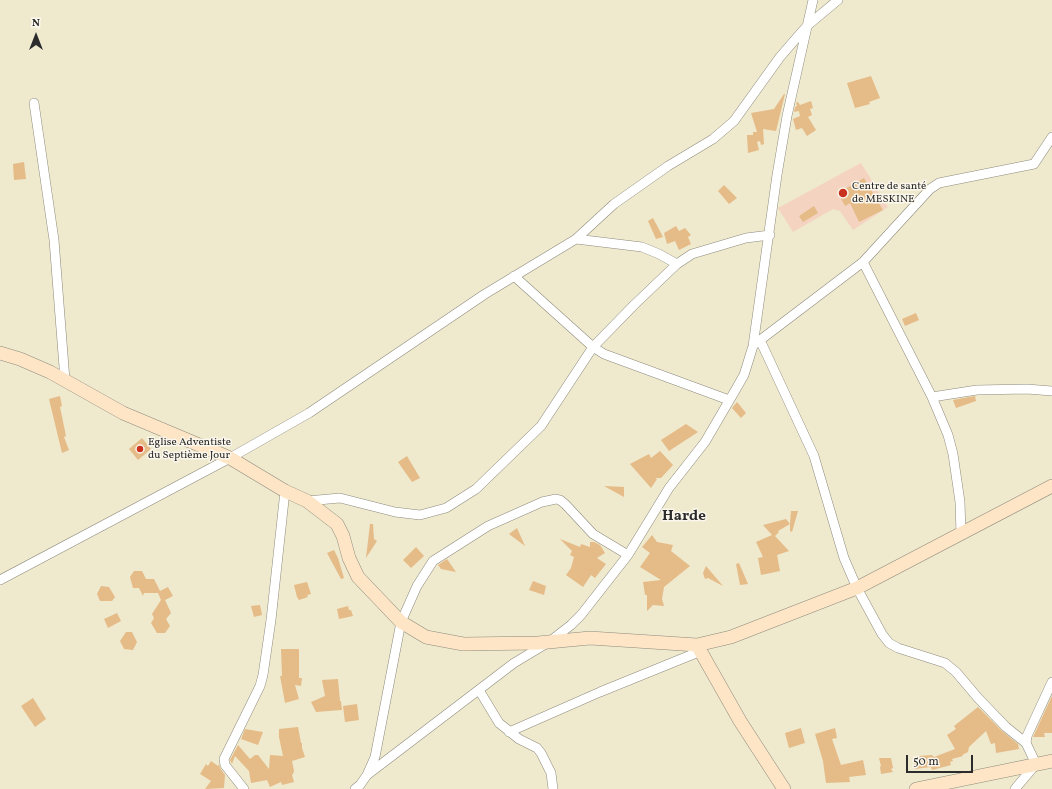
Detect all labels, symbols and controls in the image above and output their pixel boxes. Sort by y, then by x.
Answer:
north arrow [16,16,56,56]
text: N [32,16,40,31]
place label: Centre de santé de MESKINE [852,180,926,206]
marker: Centre de santé de MESKINE [837,187,849,199]
place label: Eglise Adventiste du Septième Jour [148,436,231,462]
marker: Eglise Adventiste du Septième Jour [135,444,145,454]
district label: Harde [662,508,706,526]
scale bar [908,747,975,773]
text: 50 m [913,754,939,770]

